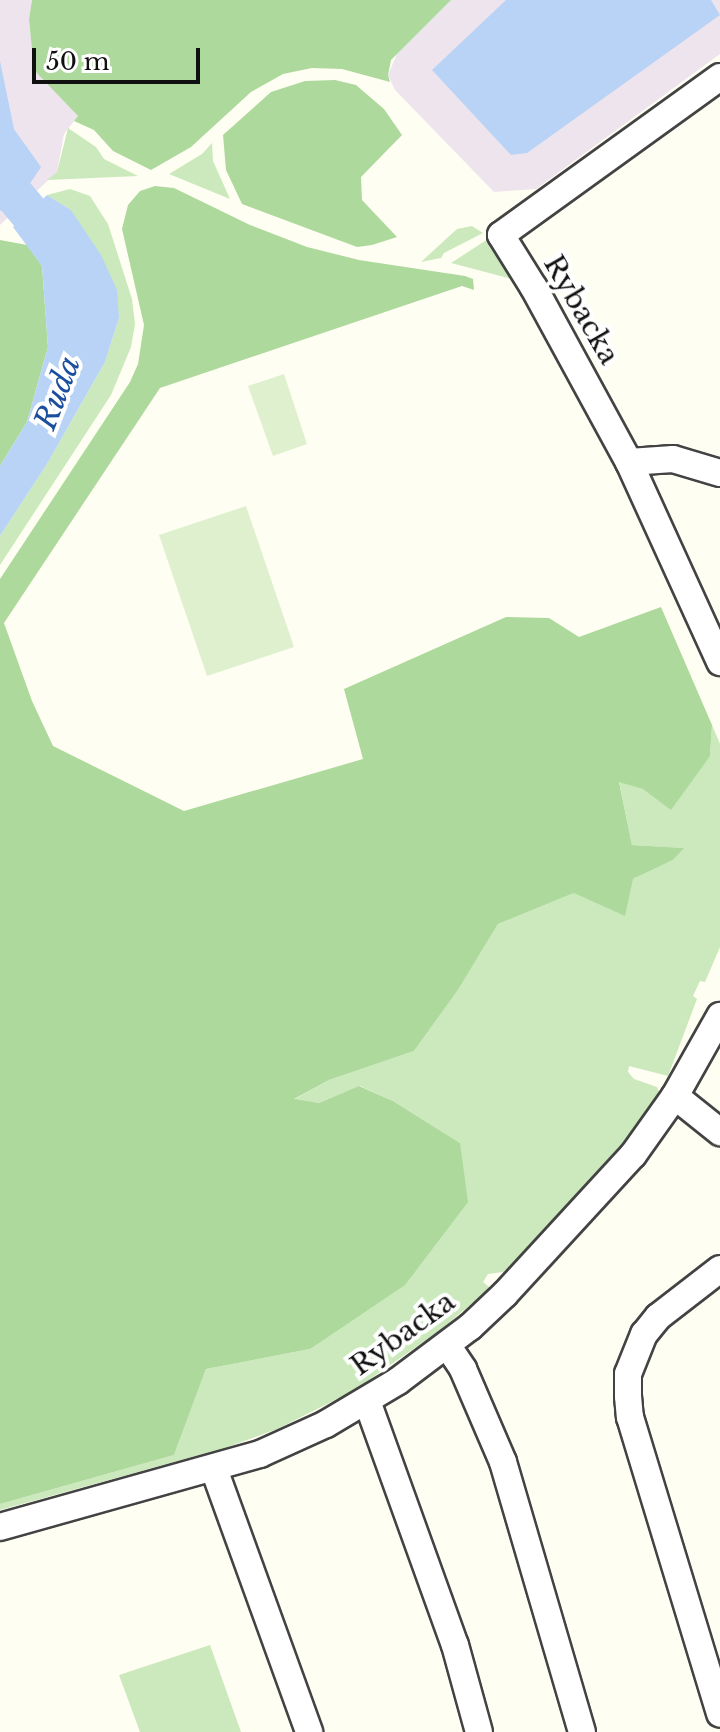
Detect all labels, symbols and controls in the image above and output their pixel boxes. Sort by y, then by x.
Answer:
scale bar [36,32,204,82]
text: 50 m [46,47,109,76]
street label: Rybacka [536,249,626,371]
water label: Ruda [28,351,88,435]
street label: Rybacka [344,1285,462,1383]

